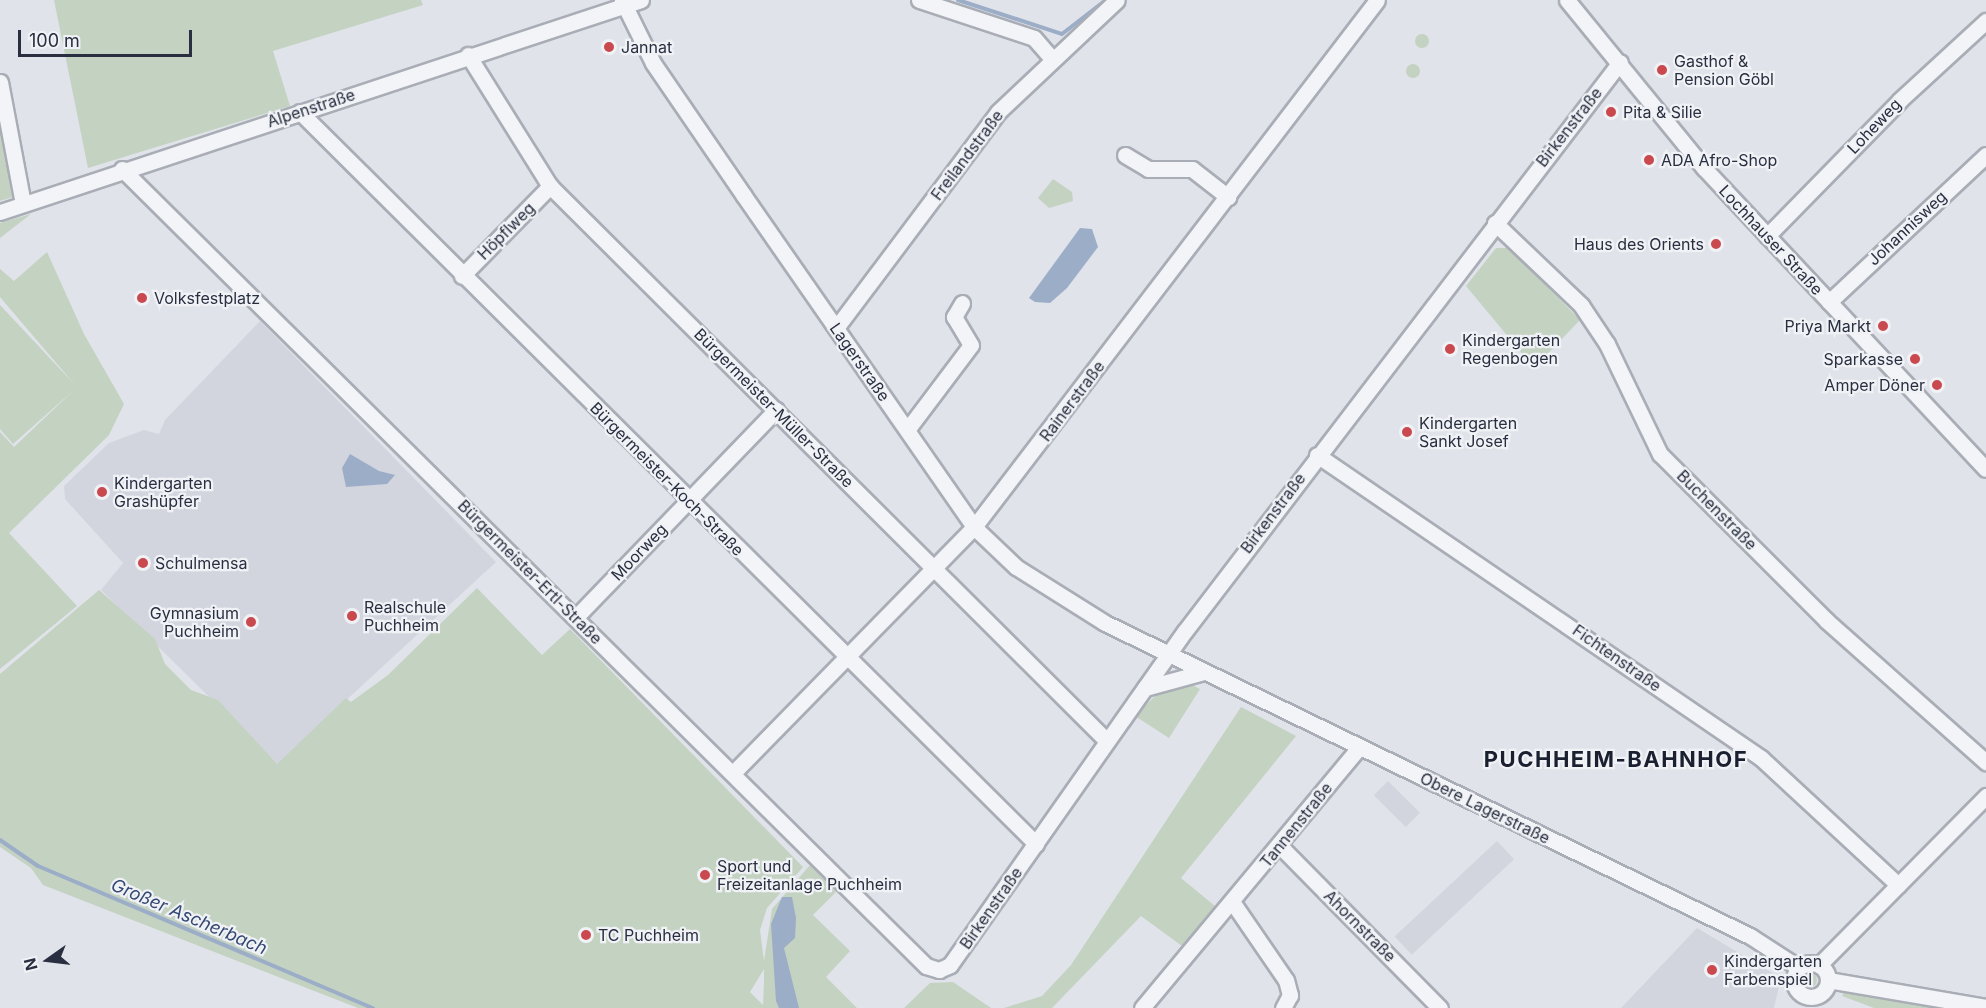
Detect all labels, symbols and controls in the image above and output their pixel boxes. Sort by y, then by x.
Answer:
scale bar [21,18,195,56]
text: 100 m [29,30,80,51]
place label: Jannat [621,37,672,57]
marker: Jannat [602,40,616,54]
place label: Gasthof & Pension Göbl [1674,51,1774,89]
marker: Gasthof & Pension Göbl [1655,63,1669,77]
street label: Birkenstraße [1532,83,1606,171]
street label: Alpenstraße [265,85,357,131]
street label: Loheweg [1843,94,1905,158]
place label: Pita & Silie [1623,102,1702,122]
marker: Pita & Silie [1604,105,1618,119]
street label: Freilandstraße [927,106,1007,204]
place label: ADA Afro-Shop [1661,150,1777,170]
marker: ADA Afro-Shop [1642,153,1656,167]
street label: Lochhauser Straße [1715,181,1827,299]
street label: Johannisweg [1864,187,1950,269]
street label: Höpflweg [473,198,539,264]
place label: Haus des Orients [1574,234,1704,254]
marker: Haus des Orients [1709,237,1723,251]
place label: Volksfestplatz [154,288,260,308]
marker: Volksfestplatz [135,291,149,305]
place label: Priya Markt [1785,316,1871,336]
street label: Lagerstraße [826,319,894,405]
marker: Priya Markt [1876,319,1890,333]
street label: Bürgermeister-Müller-Straße [690,324,858,492]
place label: Kindergarten Regenbogen [1462,330,1560,368]
marker: Kindergarten Regenbogen [1443,342,1457,356]
place label: Sparkasse [1824,349,1903,369]
marker: Sparkasse [1908,352,1922,366]
street label: Rainerstraße [1036,357,1108,445]
place label: Amper Döner [1824,375,1925,395]
marker: Amper Döner [1930,378,1944,392]
street label: Bürgermeister-Koch-Straße [586,398,748,560]
place label: Kindergarten Sankt Josef [1419,413,1517,451]
marker: Kindergarten Sankt Josef [1400,425,1414,439]
street label: Buchenstraße [1673,466,1761,554]
street label: Birkenstraße [1237,469,1309,557]
place label: Kindergarten Grashüpfer [114,473,212,511]
marker: Kindergarten Grashüpfer [95,485,109,499]
street label: Bürgermeister-Ertl-Straße [454,496,606,648]
street label: Moorweg [607,520,671,584]
place label: Schulmensa [155,553,247,573]
marker: Schulmensa [136,556,150,570]
place label: Realschule Puchheim [364,597,446,635]
place label: Gymnasium Puchheim [150,603,239,641]
marker: Realschule Puchheim [345,609,359,623]
marker: Gymnasium Puchheim [244,615,258,629]
street label: Fichtenstraße [1569,620,1665,696]
district label: PUCHHEIM-BAHNHOF [1484,747,1748,773]
street label: Obere Lagerstraße [1417,768,1553,848]
street label: Tannenstraße [1256,779,1336,871]
place label: Sport und Freizeitanlage Puchheim [717,856,902,894]
street label: Birkenstraße [956,863,1026,953]
marker: Sport und Freizeitanlage Puchheim [698,868,712,882]
water label: Großer Ascherbach [108,874,270,960]
street label: Ahornstraße [1320,886,1400,966]
place label: TC Puchheim [598,925,699,945]
marker: TC Puchheim [579,928,593,942]
north arrow [18,930,78,990]
place label: Kindergarten Farbenspiel [1724,951,1822,989]
text: N [19,956,42,973]
marker: Kindergarten Farbenspiel [1705,963,1719,977]

